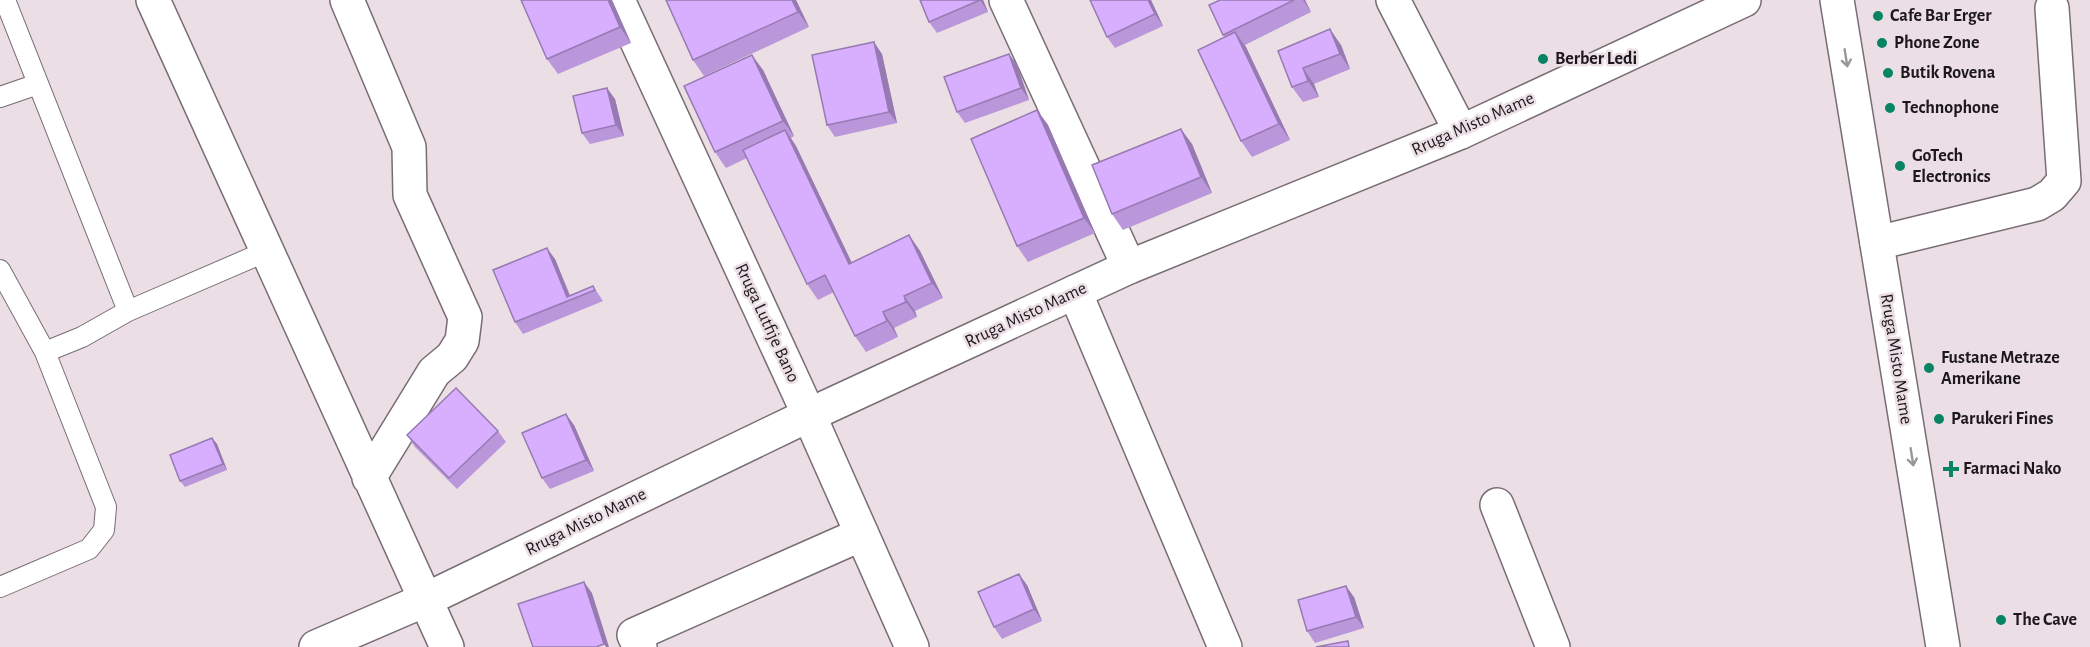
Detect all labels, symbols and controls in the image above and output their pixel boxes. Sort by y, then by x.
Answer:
place label: Cafe Bar Erger [1890,7,1992,25]
marker: Cafe Bar Erger [1871,9,1885,23]
place label: Phone Zone [1894,34,1979,52]
marker: Phone Zone [1875,36,1889,50]
one-way arrow [1841,47,1852,67]
place label: Berber Ledi [1555,50,1637,68]
marker: Berber Ledi [1536,52,1550,66]
place label: Butik Rovena [1900,64,1996,82]
marker: Butik Rovena [1881,66,1895,80]
street label: Rruga Misto Mame [1409,89,1537,159]
place label: Technophone [1902,99,1999,117]
marker: Technophone [1883,101,1897,115]
place label: GoTech Electronics [1912,147,1991,186]
marker: GoTech Electronics [1893,159,1907,173]
street label: Rruga Lutfije Bano [732,261,802,385]
street label: Rruga Misto Mame [962,279,1090,351]
street label: Rruga Misto Mame [1877,292,1915,426]
place label: Fustane Metraze Amerikane [1941,349,2060,388]
marker: Fustane Metraze Amerikane [1922,361,1936,375]
place label: Parukeri Fines [1951,410,2054,428]
marker: Parukeri Fines [1932,412,1946,426]
one-way arrow [1907,447,1918,467]
place label: Farmaci Nako [1963,460,2062,478]
marker: Farmaci Nako [1944,462,1958,476]
street label: Rruga Misto Mame [523,485,649,559]
place label: The Cave [2013,611,2077,629]
marker: The Cave [1994,613,2008,627]

